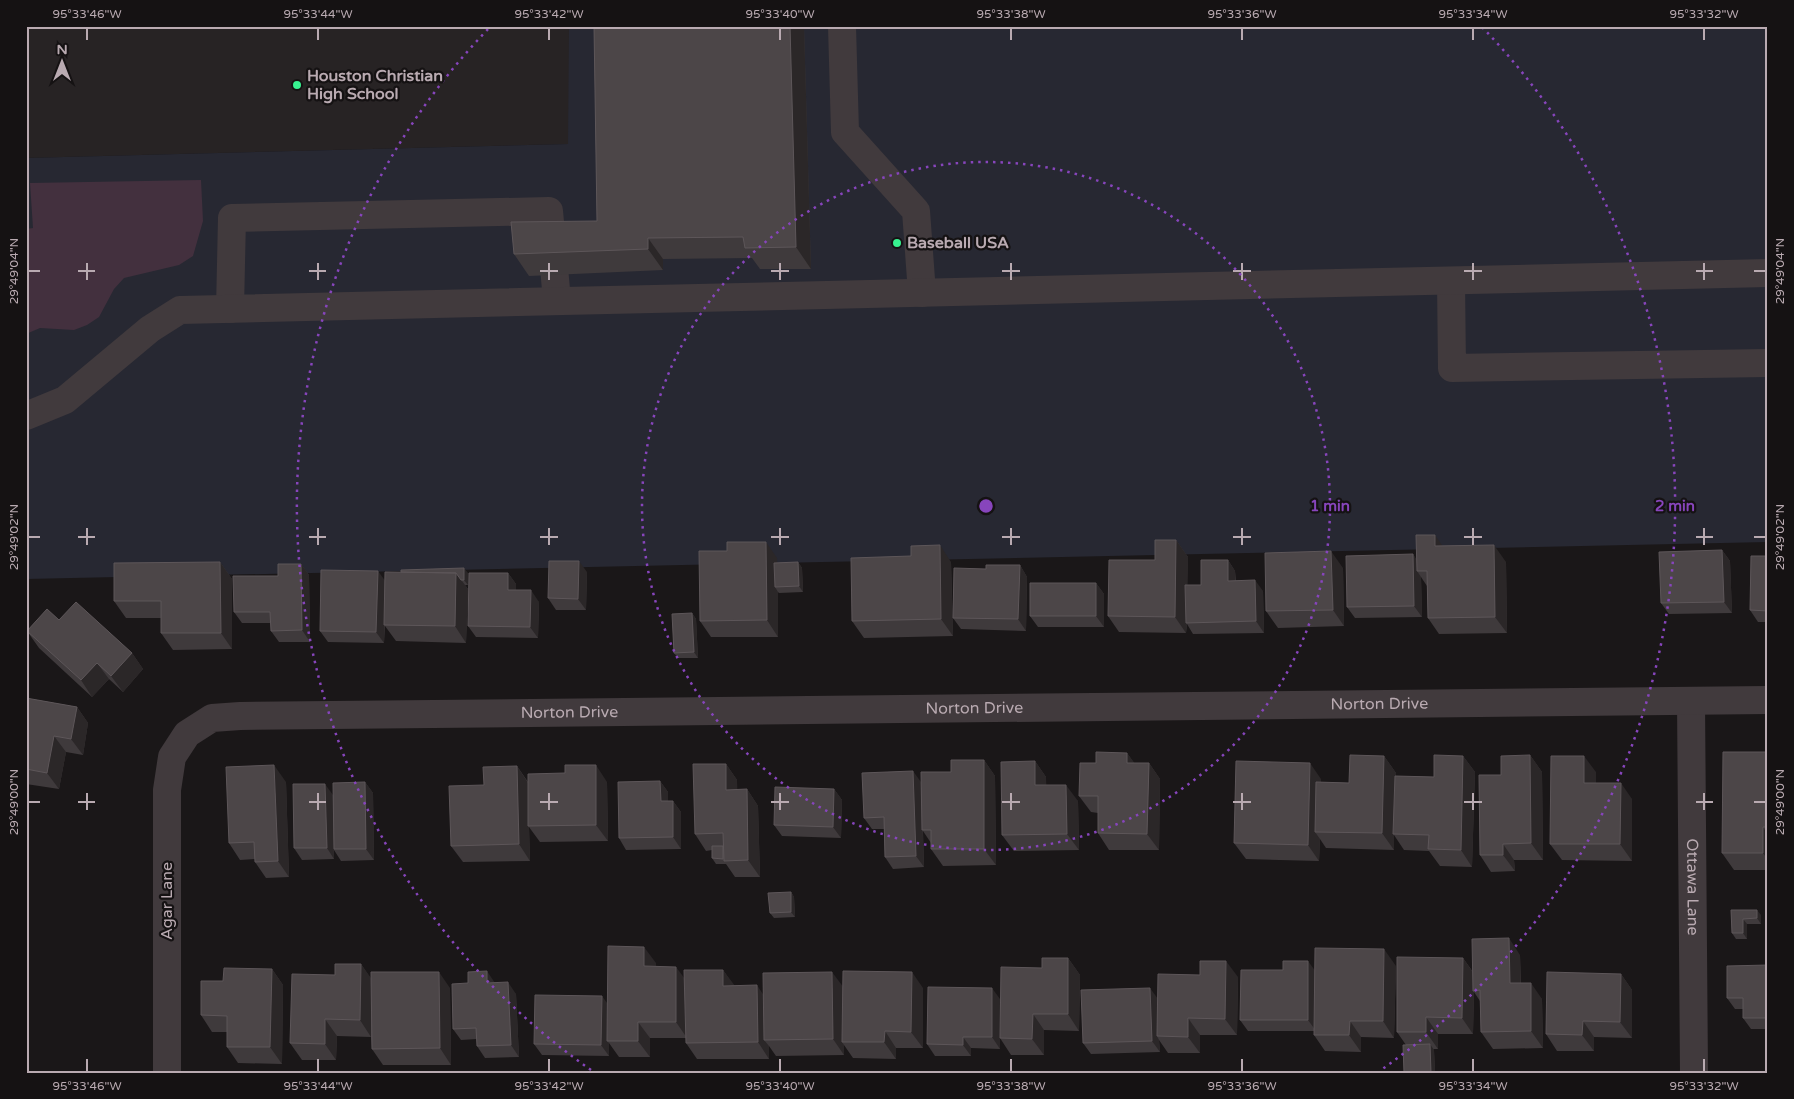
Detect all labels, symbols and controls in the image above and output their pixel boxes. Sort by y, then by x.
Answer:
text: 95°33'46"W [52,7,122,21]
text: 95°33'44"W [283,7,353,21]
text: 95°33'42"W [514,7,584,21]
text: 95°33'40"W [745,7,815,21]
text: 95°33'38"W [976,7,1046,21]
text: 95°33'36"W [1207,7,1277,21]
text: 95°33'34"W [1438,7,1508,21]
text: 95°33'32"W [1669,7,1739,21]
north arrow [38,38,88,88]
text: N [56,41,68,58]
place label: Houston Christian High School [307,66,443,104]
marker: Houston Christian High School [291,79,303,91]
place label: Baseball USA [907,233,1009,253]
marker: Baseball USA [891,237,903,249]
text: 29°49'04"N [7,238,21,304]
text: 29°49'04"N [1773,238,1787,304]
centre of rings [977,497,995,515]
text: 1 min [1310,497,1350,515]
text: 2 min [1655,497,1695,515]
text: 29°49'02"N [7,504,21,570]
text: 29°49'02"N [1773,504,1787,570]
street label: Norton Drive [1330,694,1428,715]
street label: Norton Drive [925,698,1023,719]
street label: Norton Drive [520,702,618,723]
text: 29°49'00"N [7,769,21,835]
text: 29°49'00"N [1773,769,1787,835]
street label: Ottawa Lane [1682,838,1703,936]
street label: Agar Lane [157,862,177,940]
text: 95°33'46"W [52,1079,122,1093]
text: 95°33'44"W [283,1079,353,1093]
text: 95°33'42"W [514,1079,584,1093]
text: 95°33'40"W [745,1079,815,1093]
text: 95°33'38"W [976,1079,1046,1093]
text: 95°33'36"W [1207,1079,1277,1093]
text: 95°33'34"W [1438,1079,1508,1093]
text: 95°33'32"W [1669,1079,1739,1093]

